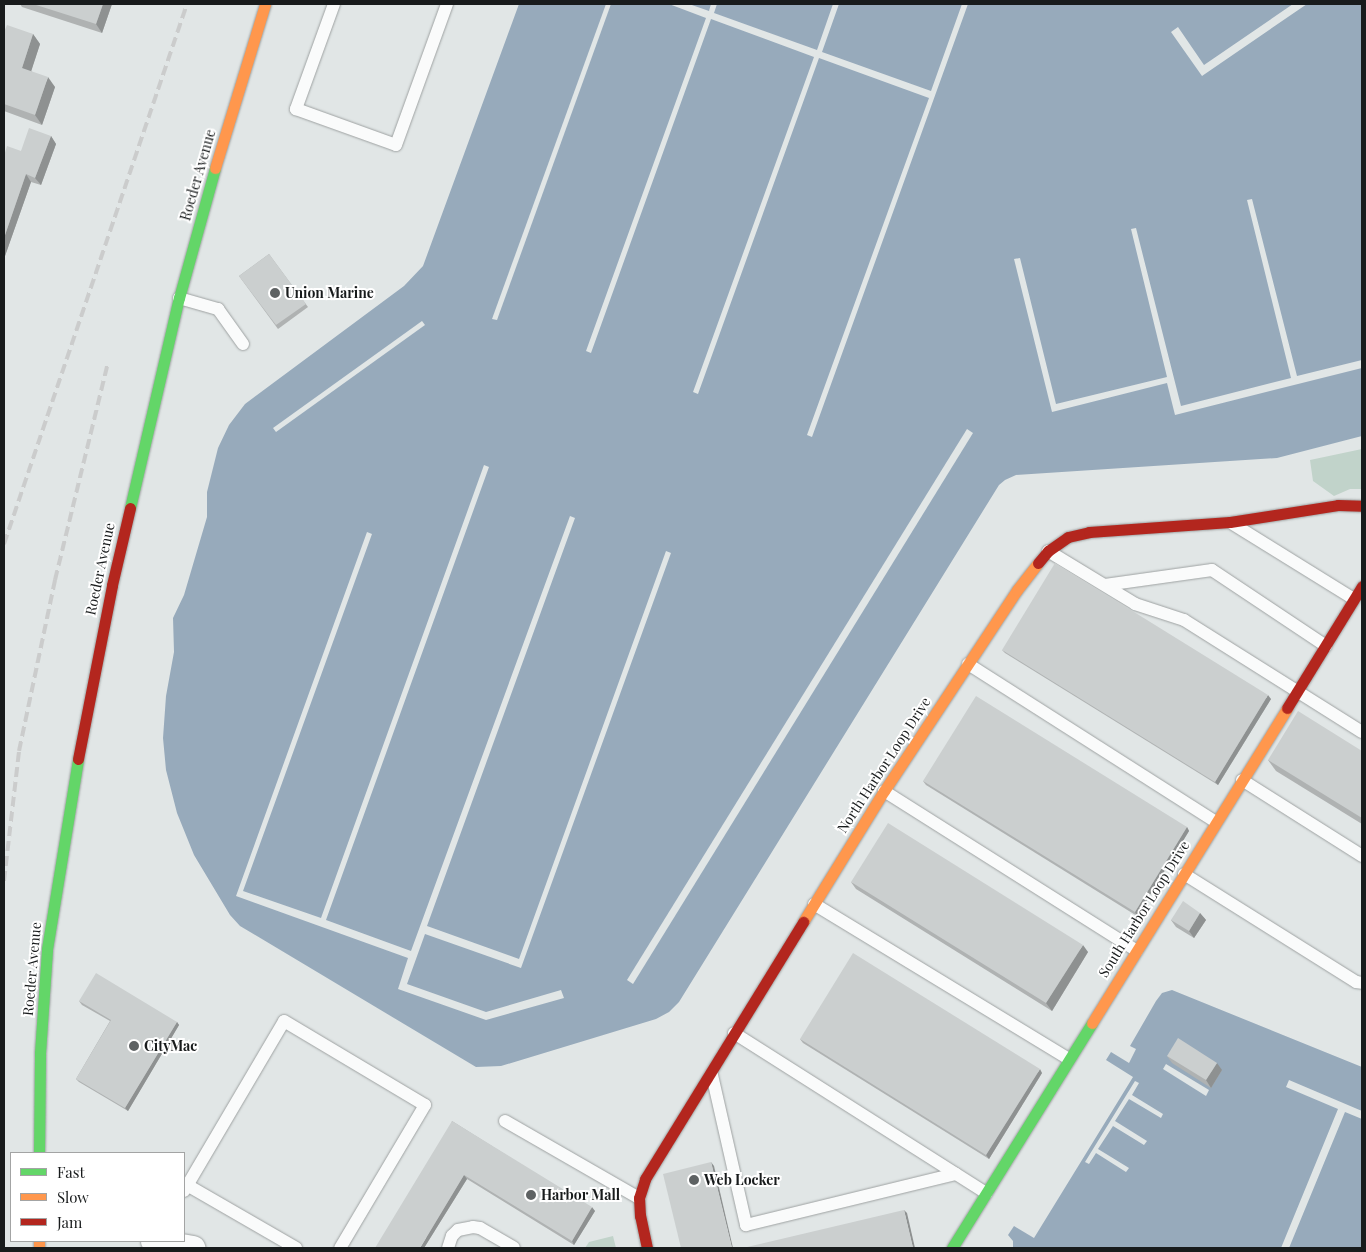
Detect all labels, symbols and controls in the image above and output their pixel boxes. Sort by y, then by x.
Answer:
street label: Roeder Avenue [177,127,219,223]
place label: Union Marine [285,285,374,301]
marker: Union Marine [269,287,281,299]
street label: Roeder Avenue [82,521,118,617]
street label: North Harbor Loop Drive [834,694,934,836]
street label: South Harbor Loop Drive [1095,837,1193,981]
street label: Roeder Avenue [19,921,45,1017]
place label: CityMac [144,1038,197,1054]
marker: CityMac [128,1040,140,1052]
legend [10,1152,185,1242]
text: Fast [57,1162,85,1182]
place label: Web Locker [704,1172,780,1188]
marker: Web Locker [688,1174,700,1186]
text: Slow [57,1187,89,1207]
place label: Harbor Mall [541,1187,620,1203]
marker: Harbor Mall [525,1189,537,1201]
text: Jam [57,1212,82,1232]

